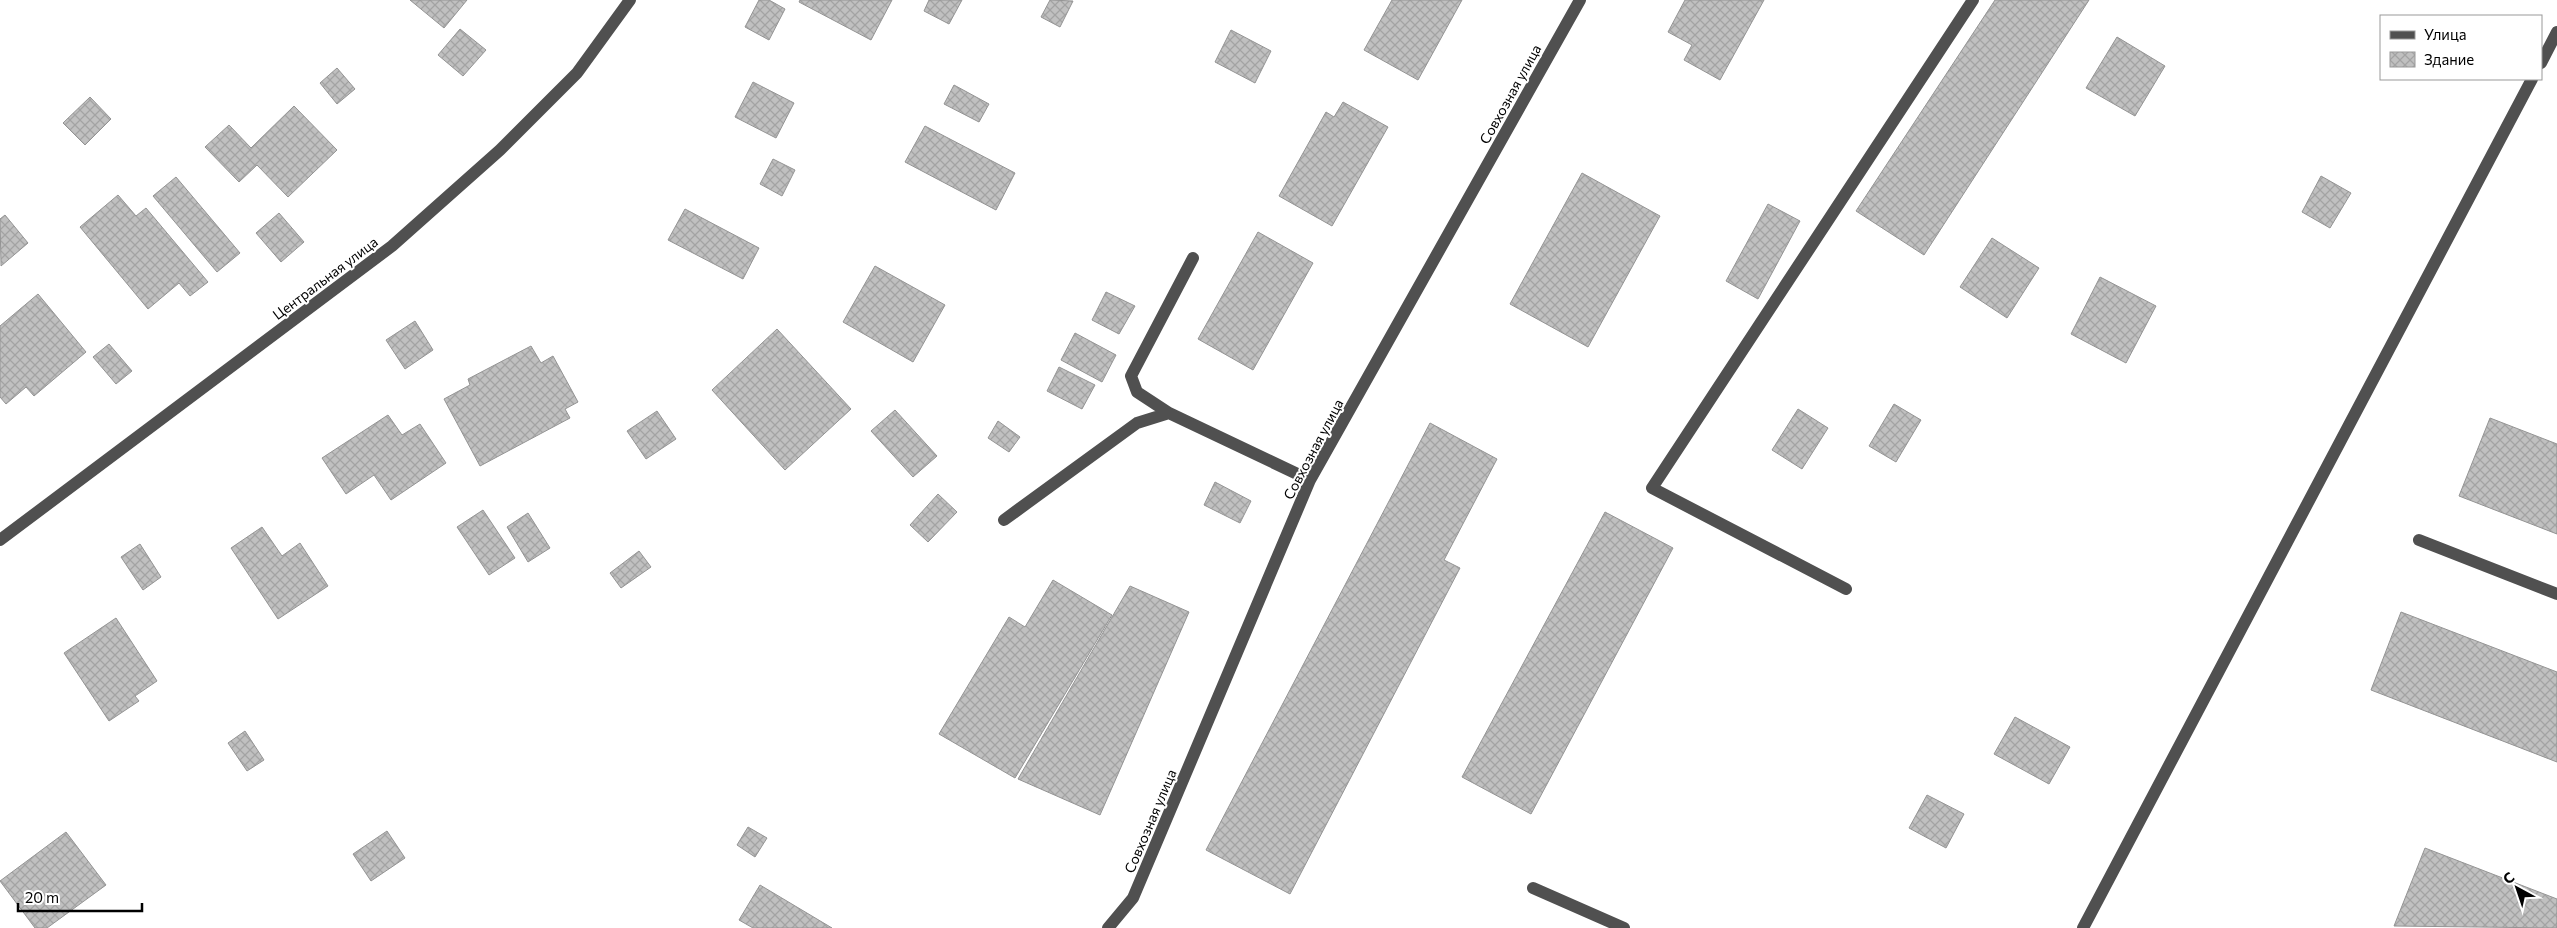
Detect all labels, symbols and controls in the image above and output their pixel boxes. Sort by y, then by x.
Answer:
legend [2380,15,2542,80]
text: Улица [2424,25,2466,43]
street label: Совхозная улица [1476,41,1544,147]
text: Здание [2424,50,2474,68]
street label: Центральная улица [269,233,381,323]
street label: Совхозная улица [1279,396,1347,502]
street label: Совхозная улица [1120,767,1180,875]
north arrow [2492,863,2542,913]
text: С [2499,868,2517,887]
scale bar [18,880,141,912]
text: 20 m [25,888,59,906]

